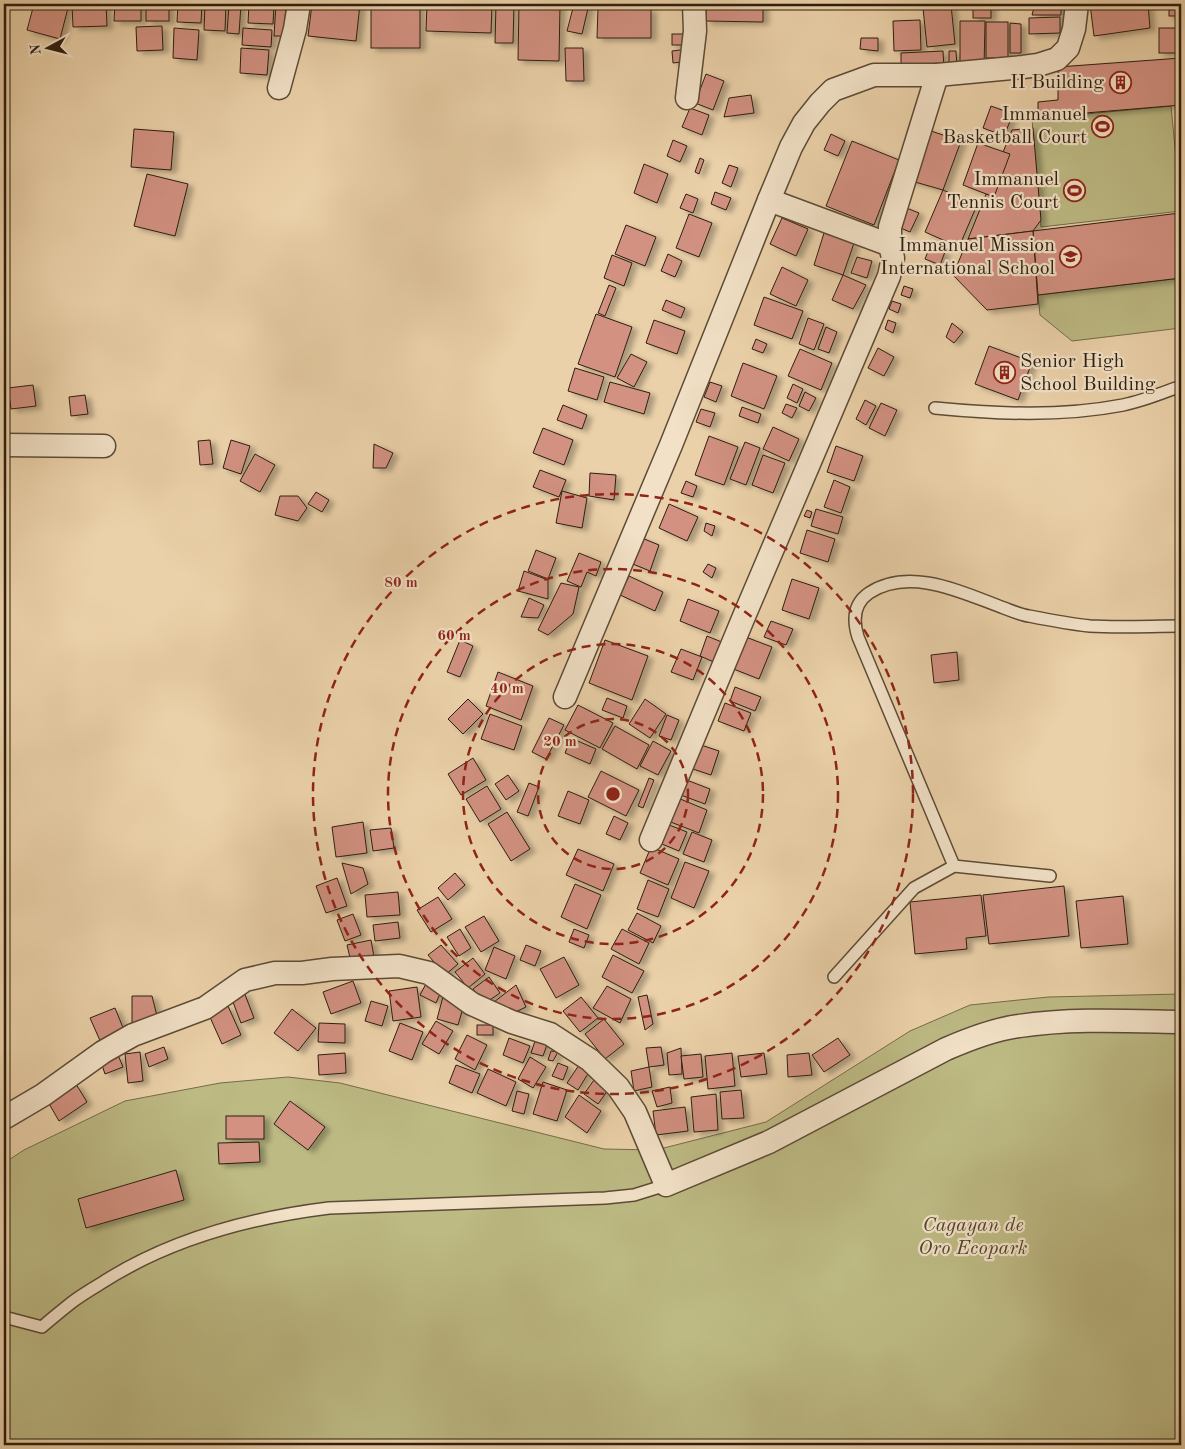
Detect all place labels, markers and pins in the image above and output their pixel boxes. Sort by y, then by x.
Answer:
building icon: II Building [1108,71,1132,95]
place label: II Building [1010,73,1104,93]
place label: Immanuel Basketball Court [942,105,1087,148]
sports icon: Immanuel Basketball Court [1091,115,1115,139]
place label: Immanuel Tennis Court [946,170,1059,213]
sports icon: Immanuel Tennis Court [1063,179,1087,203]
place label: Immanuel Mission International School [880,236,1055,279]
school or university icon: Immanuel Mission International School [1059,245,1083,269]
place label: Senior High School Building [1020,352,1156,395]
building icon: Senior High School Building [992,361,1016,385]
centre of rings [604,785,622,803]

